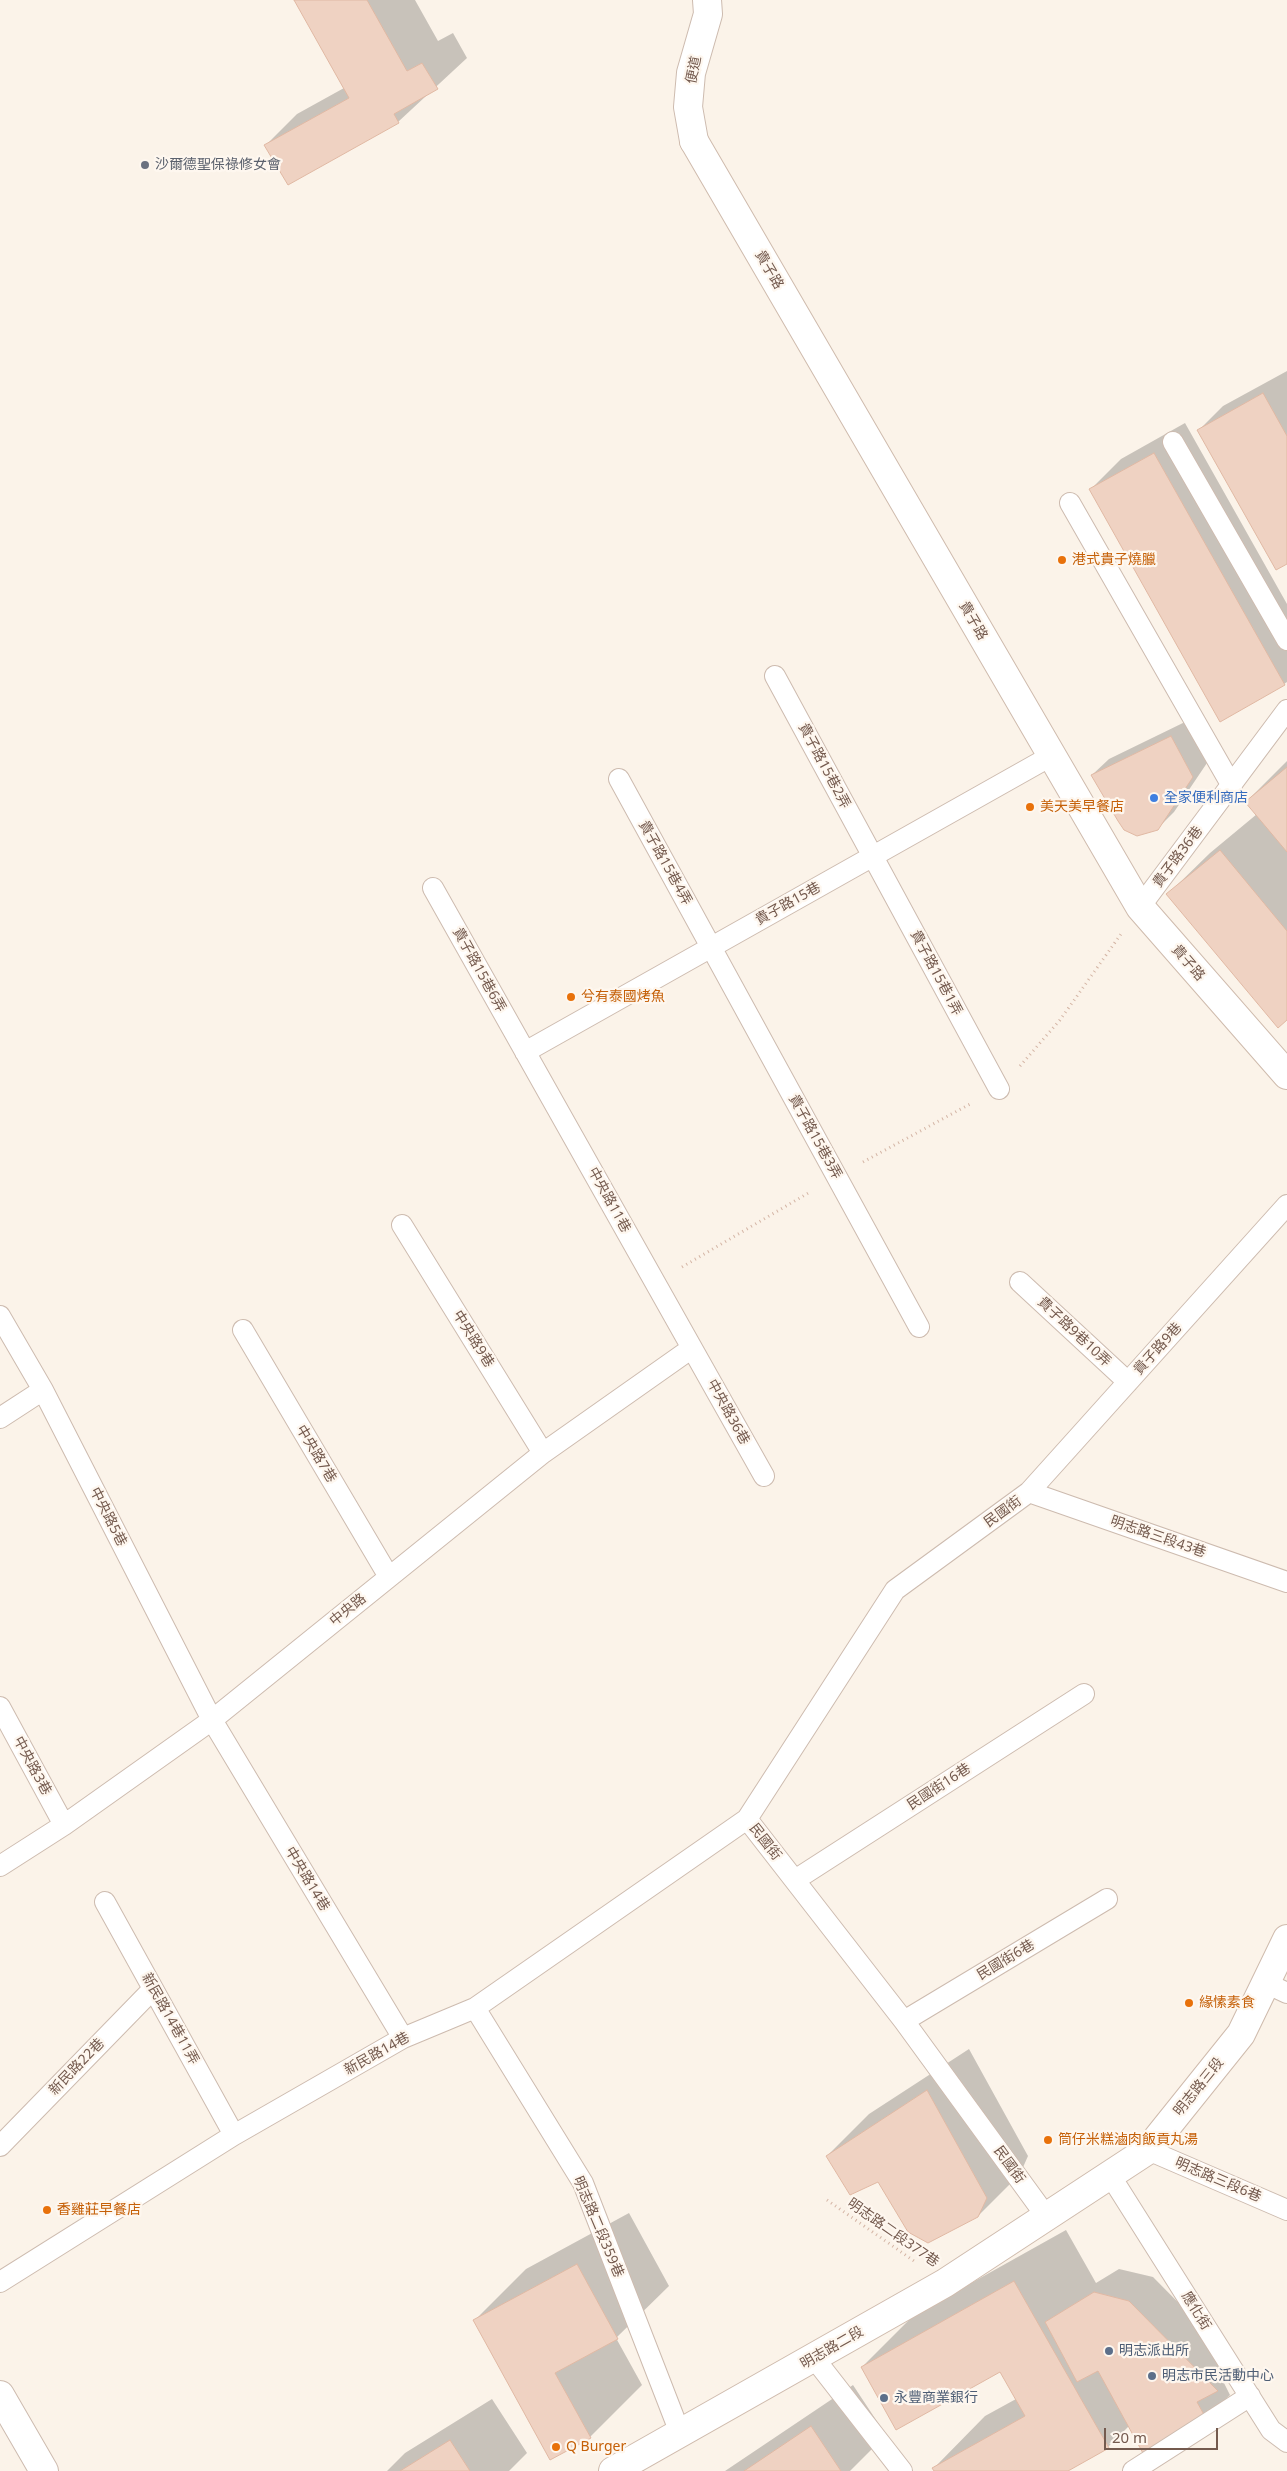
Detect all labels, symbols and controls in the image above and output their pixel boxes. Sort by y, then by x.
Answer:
street label: 便道 [683,55,705,85]
place label: 沙爾德聖保祿修女會 [155,157,281,173]
marker: 沙爾德聖保祿修女會 [139,159,151,171]
street label: 貴子路 [751,248,787,292]
place label: 港式貴子燒臘 [1072,552,1156,568]
marker: 港式貴子燒臘 [1056,554,1068,566]
street label: 貴子路 [955,599,991,643]
street label: 貴子路15巷2弄 [795,721,853,811]
place label: 全家便利商店 [1164,790,1248,806]
marker: 全家便利商店 [1148,792,1160,804]
place label: 美天美早餐店 [1040,799,1124,815]
marker: 美天美早餐店 [1024,801,1036,813]
street label: 貴子路15巷4弄 [635,818,695,908]
street label: 貴子路36巷 [1150,823,1206,891]
street label: 貴子路15巷 [752,879,824,929]
street label: 貴子路15巷6弄 [449,925,509,1015]
street label: 貴子路15巷1弄 [907,928,965,1018]
street label: 貴子路 [1168,942,1208,984]
place label: 兮有泰國烤魚 [581,989,665,1005]
marker: 兮有泰國烤魚 [565,991,577,1003]
street label: 貴子路15巷3弄 [785,1092,845,1182]
street label: 中央路11巷 [584,1164,634,1236]
street label: 貴子路9巷10弄 [1034,1294,1114,1370]
street label: 中央路9巷 [449,1307,497,1371]
street label: 貴子路9巷 [1130,1320,1186,1378]
street label: 中央路36巷 [703,1376,753,1448]
street label: 中央路7巷 [292,1422,340,1486]
street label: 中央路5巷 [86,1485,130,1549]
street label: 民國街 [981,1493,1025,1531]
street label: 明志路三段43巷 [1108,1513,1208,1561]
street label: 中央路 [326,1590,370,1630]
street label: 中央路3巷 [10,1734,54,1798]
street label: 民國街16巷 [904,1760,974,1814]
street label: 民國街 [745,1820,785,1864]
street label: 中央路14巷 [281,1844,333,1914]
street label: 民國街6巷 [974,1936,1038,1984]
street label: 新民路14巷11弄 [138,1970,202,2068]
place label: 緣愫素食 [1199,1995,1255,2011]
marker: 緣愫素食 [1183,1997,1195,2009]
street label: 新民路14巷 [341,2029,413,2079]
street label: 新民路22巷 [46,2035,108,2099]
street label: 明志路三段 [1170,2055,1228,2119]
place label: 筒仔米糕滷肉飯貢丸湯 [1058,2132,1198,2148]
marker: 筒仔米糕滷肉飯貢丸湯 [1042,2134,1054,2146]
street label: 民國街 [990,2143,1028,2187]
street label: 明志路三段6巷 [1172,2154,1264,2206]
street label: 明志路二段359巷 [569,2174,627,2280]
street label: 明志路二段377巷 [844,2195,942,2271]
place label: 香雞莊早餐店 [57,2202,141,2218]
marker: 香雞莊早餐店 [41,2204,53,2216]
street label: 應化街 [1178,2289,1214,2333]
street label: 明志路二段 [797,2323,867,2373]
place label: 明志派出所 [1119,2343,1189,2359]
marker: 明志派出所 [1103,2345,1115,2357]
place label: 明志市民活動中心 [1162,2368,1274,2384]
marker: 明志市民活動中心 [1146,2370,1158,2382]
place label: 永豐商業銀行 [894,2390,978,2406]
marker: 永豐商業銀行 [878,2392,890,2404]
scale bar [1107,2418,1221,2450]
text: 20 m [1112,2427,1147,2447]
place label: Q Burger [566,2439,626,2455]
marker: Q Burger [550,2441,562,2453]

